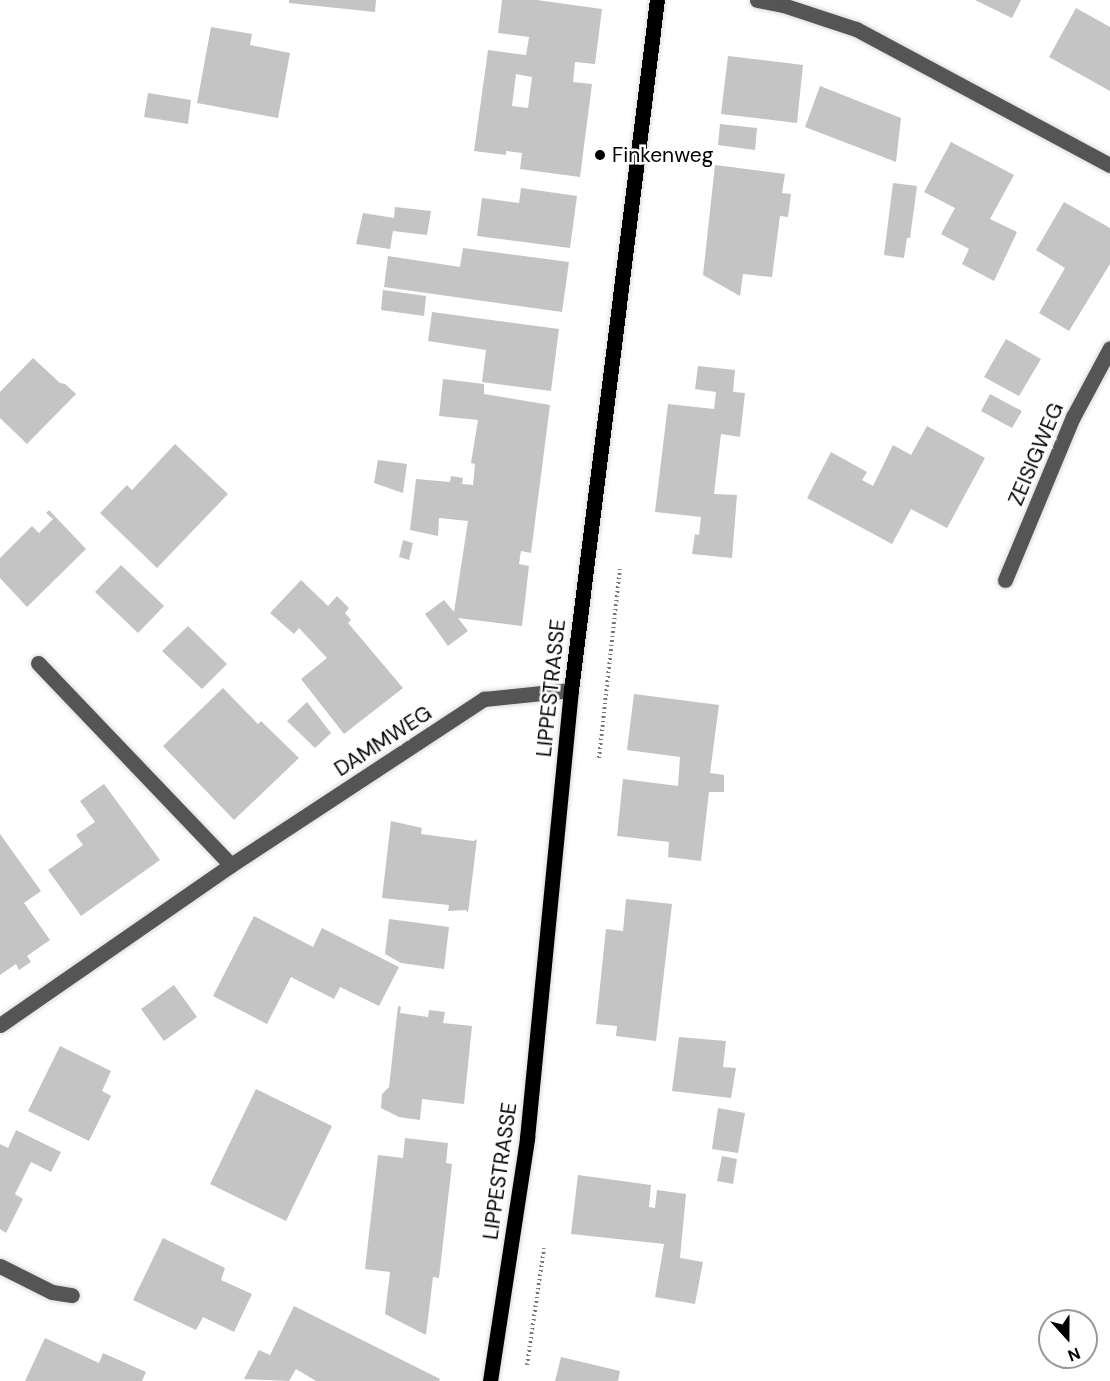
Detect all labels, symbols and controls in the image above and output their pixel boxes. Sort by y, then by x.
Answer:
place label: Finkenweg [612,142,713,168]
marker: Finkenweg [593,148,607,162]
street label: ZEISIGWEG [1003,399,1069,509]
street label: LIPPESTRASSE [531,618,571,758]
street label: DAMMWEG [330,700,436,782]
street label: LIPPESTRASSE [478,1101,522,1241]
north arrow [1038,1309,1098,1369]
text: N [1065,1343,1083,1366]

